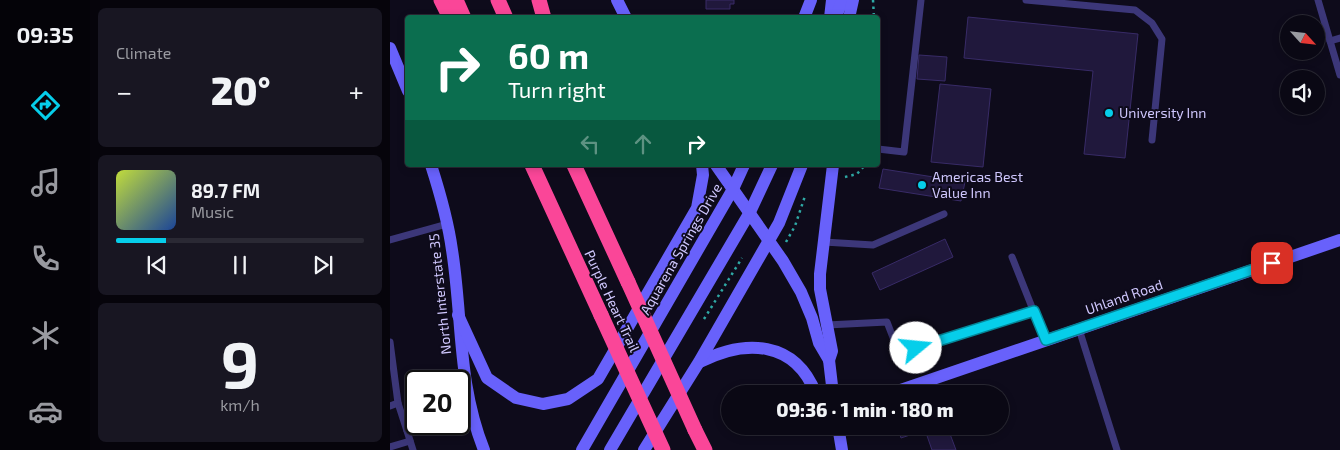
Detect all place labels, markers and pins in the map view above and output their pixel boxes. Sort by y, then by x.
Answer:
place label: University Inn [1119,104,1206,121]
marker: University Inn [1103,107,1115,119]
place label: Americas Best Value Inn [932,168,1023,201]
marker: Americas Best Value Inn [916,179,928,191]
pin [1251,242,1293,284]

